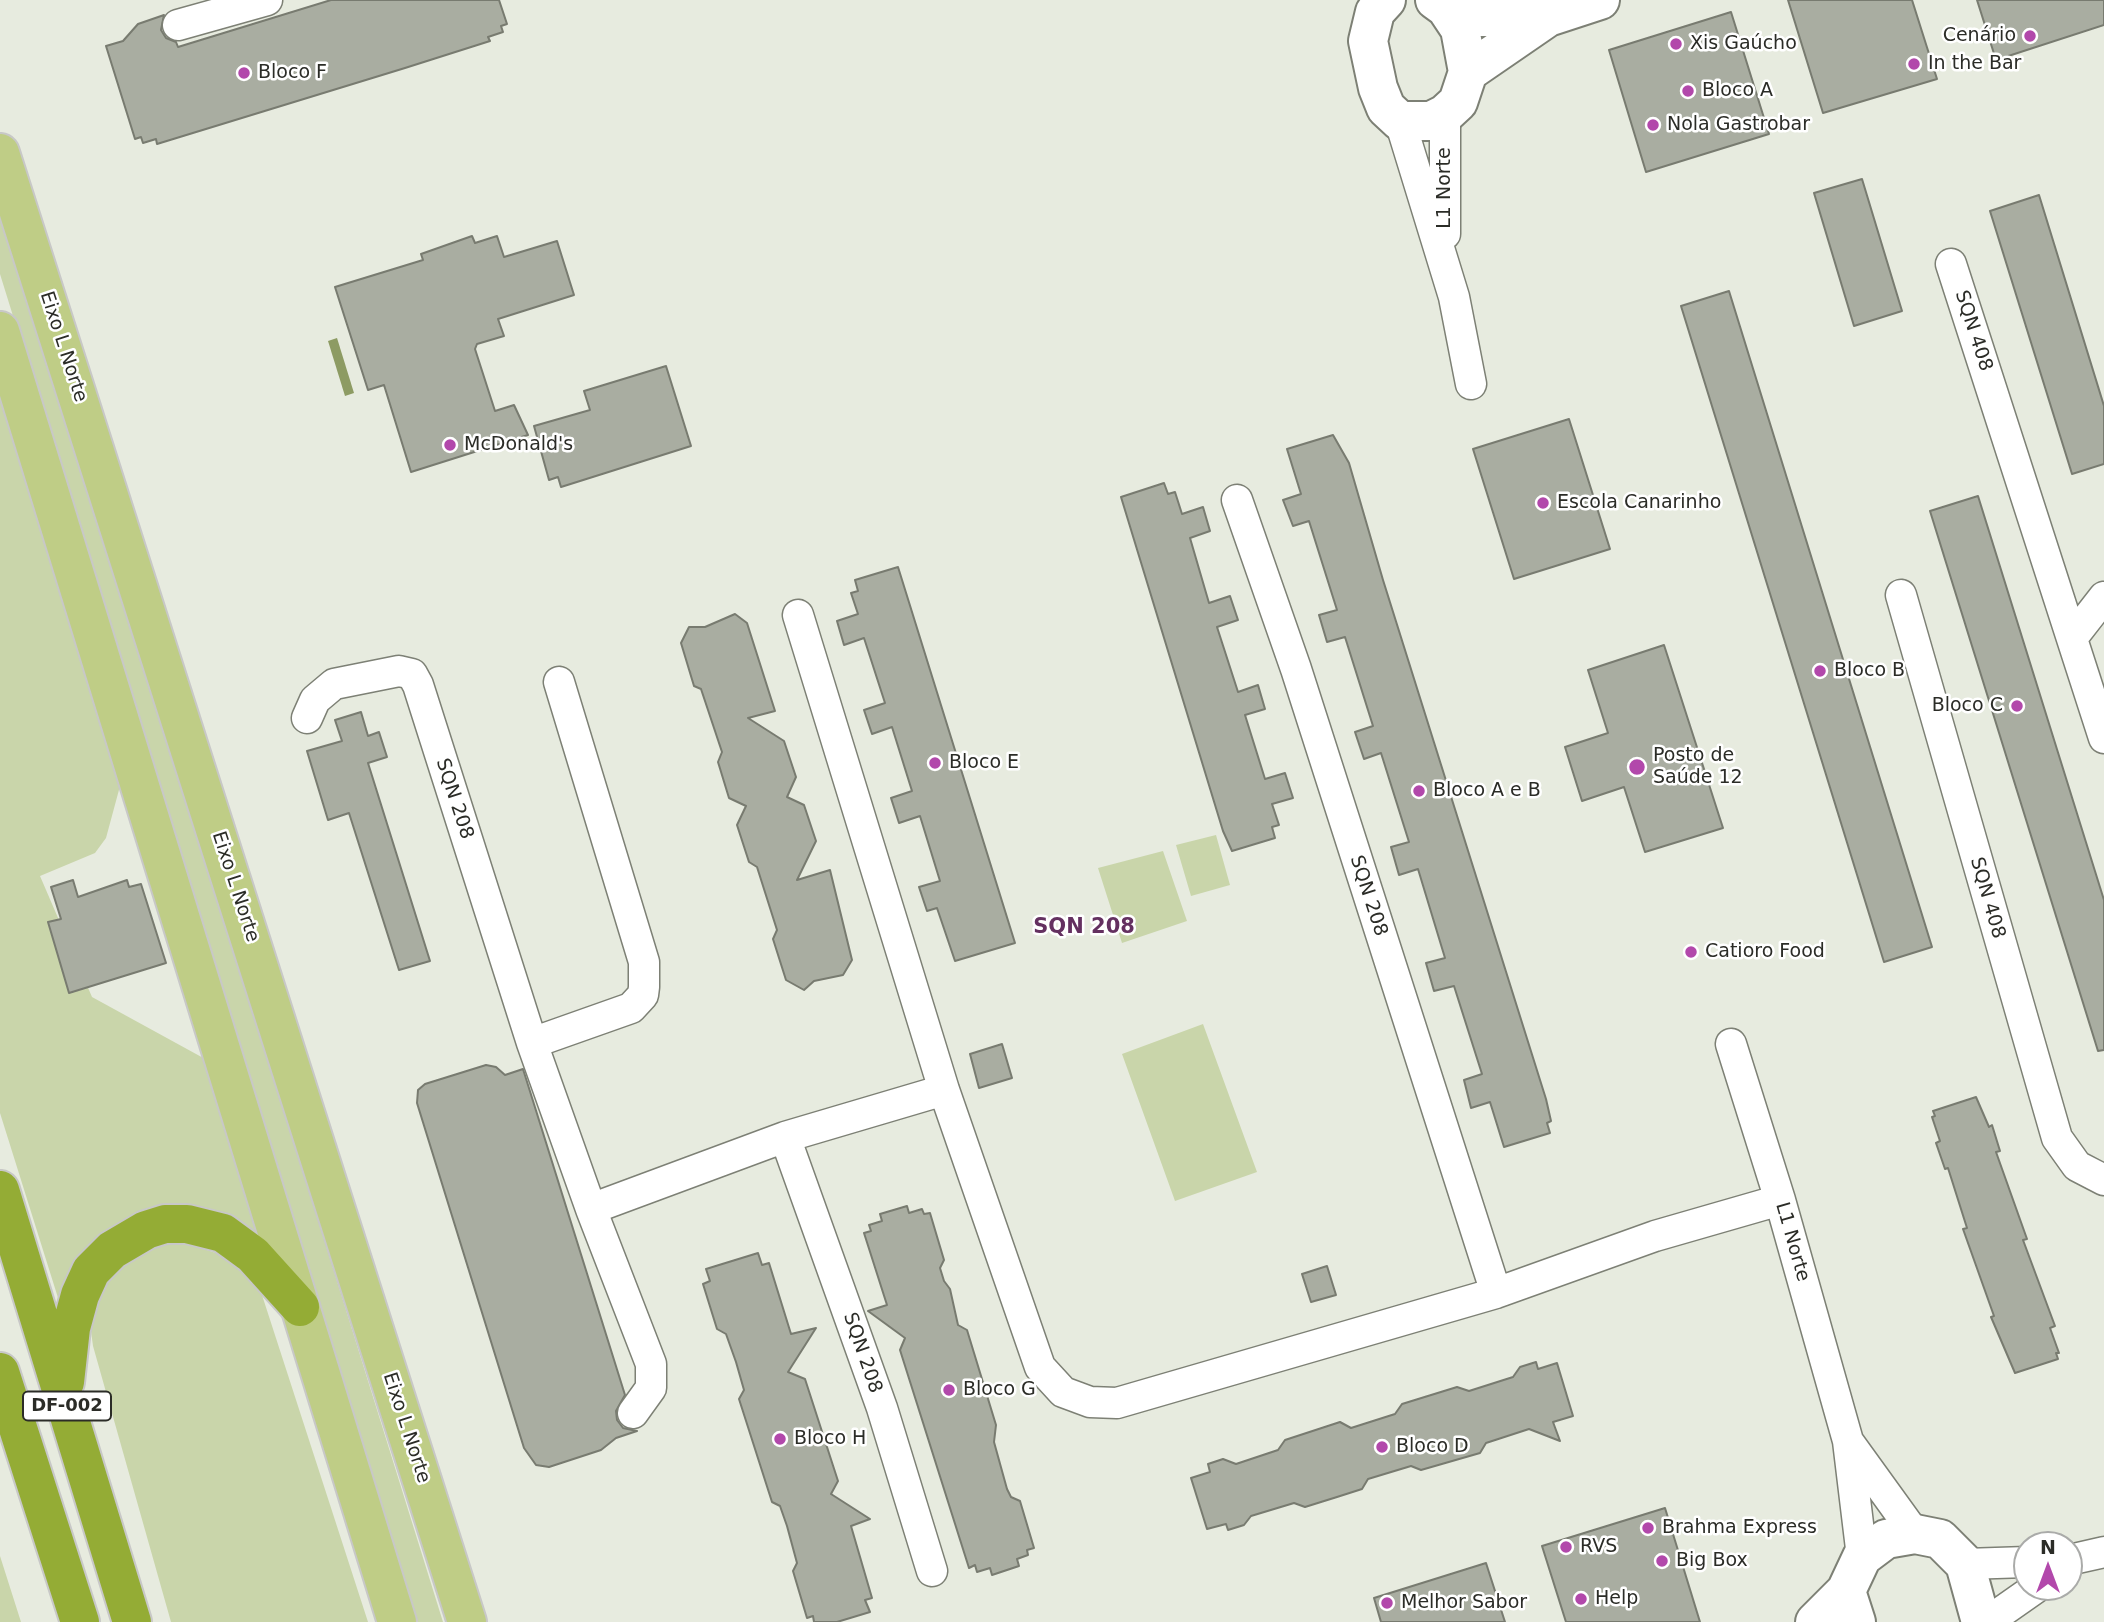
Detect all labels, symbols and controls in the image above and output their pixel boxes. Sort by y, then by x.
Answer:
place label: Cenário [1943,25,2016,47]
marker: Cenário [2022,28,2038,44]
place label: Xis Gaúcho [1690,33,1797,55]
marker: Xis Gaúcho [1668,36,1684,52]
place label: In the Bar [1928,53,2021,75]
marker: In the Bar [1906,56,1922,72]
place label: Bloco F [258,62,327,84]
marker: Bloco F [236,65,252,81]
place label: Bloco A [1702,80,1773,102]
marker: Bloco A [1680,83,1696,99]
place label: Nola Gastrobar [1667,114,1810,136]
marker: Nola Gastrobar [1645,117,1661,133]
street label: L1 Norte [1434,147,1456,229]
street label: SQN 408 [1949,288,1997,374]
street label: Eixo L Norte [34,289,92,405]
place label: McDonald's [464,434,573,456]
marker: McDonald's [442,437,458,453]
place label: Escola Canarinho [1557,492,1721,514]
marker: Escola Canarinho [1535,495,1551,511]
place label: Bloco B [1834,660,1905,682]
marker: Bloco B [1812,663,1828,679]
place label: Bloco C [1932,695,2003,717]
marker: Bloco C [2009,698,2025,714]
place label: Posto de Saúde 12 [1653,745,1743,789]
place label: Bloco E [949,752,1019,774]
marker: Bloco E [927,755,943,771]
street label: SQN 208 [430,756,478,842]
marker: Posto de Saúde 12 [1627,757,1647,777]
place label: Bloco A e B [1433,780,1541,802]
marker: Bloco A e B [1411,783,1427,799]
street label: Eixo L Norte [206,829,264,945]
street label: SQN 208 [1344,853,1392,939]
street label: SQN 408 [1965,855,2009,941]
district label: SQN 208 [1033,915,1135,941]
place label: Catioro Food [1705,941,1825,963]
marker: Catioro Food [1683,944,1699,960]
street label: L1 Norte [1770,1200,1814,1284]
street label: SQN 208 [838,1310,886,1396]
street label: Eixo L Norte [377,1370,435,1486]
place label: Bloco G [963,1379,1036,1401]
marker: Bloco G [941,1382,957,1398]
road number: DF-002 [23,1392,111,1420]
place label: Bloco H [794,1428,866,1450]
marker: Bloco H [772,1431,788,1447]
place label: Bloco D [1396,1436,1469,1458]
marker: Bloco D [1374,1439,1390,1455]
place label: Brahma Express [1662,1517,1817,1539]
marker: Brahma Express [1640,1520,1656,1536]
north arrow [2013,1531,2083,1601]
place label: RVS [1580,1536,1617,1558]
text: N [2040,1536,2056,1558]
marker: RVS [1558,1539,1574,1555]
place label: Big Box [1676,1550,1748,1572]
marker: Big Box [1654,1553,1670,1569]
place label: Help [1595,1588,1638,1610]
marker: Help [1573,1591,1589,1607]
place label: Melhor Sabor [1401,1592,1527,1614]
marker: Melhor Sabor [1379,1595,1395,1611]

